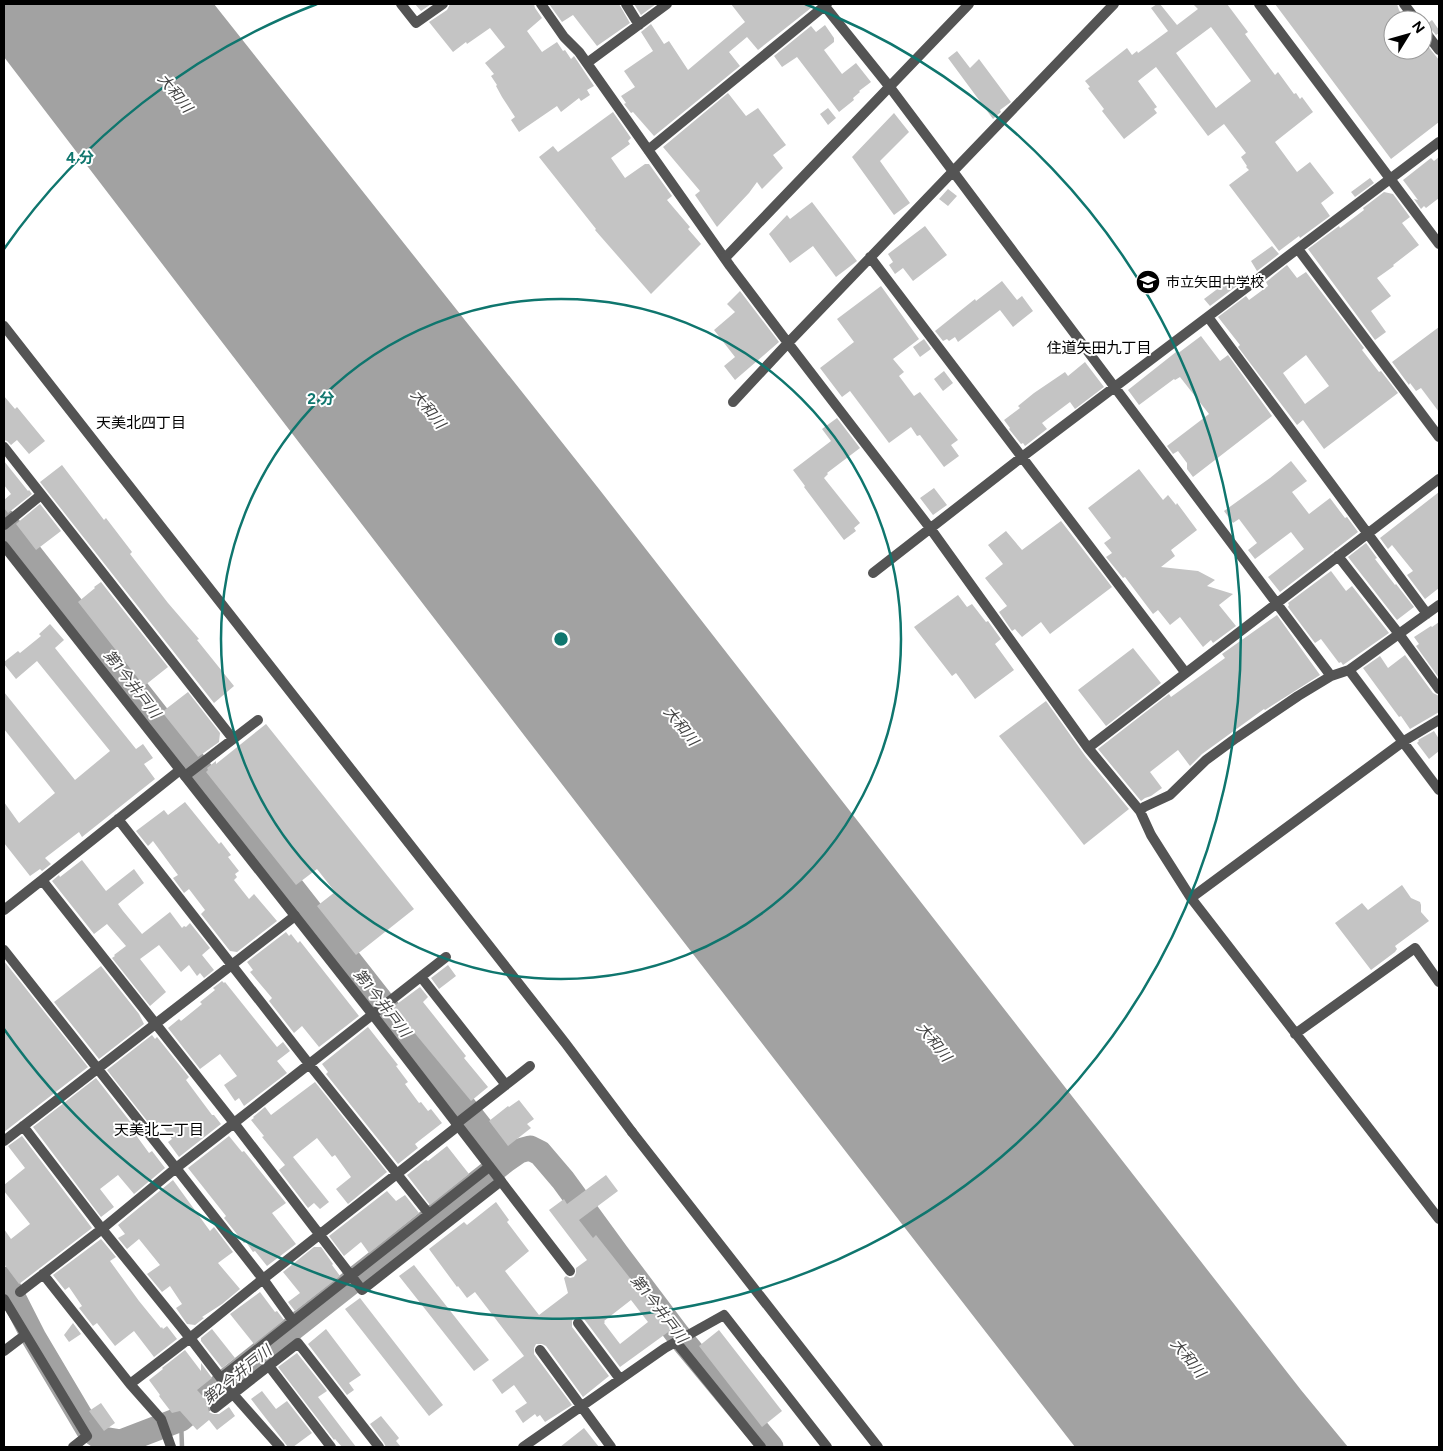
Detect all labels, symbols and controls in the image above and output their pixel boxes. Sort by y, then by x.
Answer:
north arrow [1383,10,1433,60]
text: N [1408,18,1428,37]
water label: 大和川 [154,70,197,118]
text: 4 分 [66,149,94,167]
school or university icon: 市立矢田中学校 [1135,269,1161,295]
place label: 市立矢田中学校 [1166,274,1264,291]
district label: 住道矢田九丁目 [1046,339,1152,357]
water label: 大和川 [407,386,450,434]
text: 2 分 [307,390,335,408]
district label: 天美北四丁目 [96,414,186,432]
centre of rings [552,630,570,648]
water label: 第1今井戸川 [100,646,165,723]
water label: 大和川 [660,703,703,751]
water label: 第1今井戸川 [350,965,415,1042]
water label: 大和川 [913,1019,956,1067]
district label: 天美北二丁目 [114,1121,204,1139]
water label: 第1今井戸川 [627,1271,692,1348]
water label: 大和川 [1167,1335,1210,1383]
water label: 第2今井戸川 [199,1341,277,1408]

